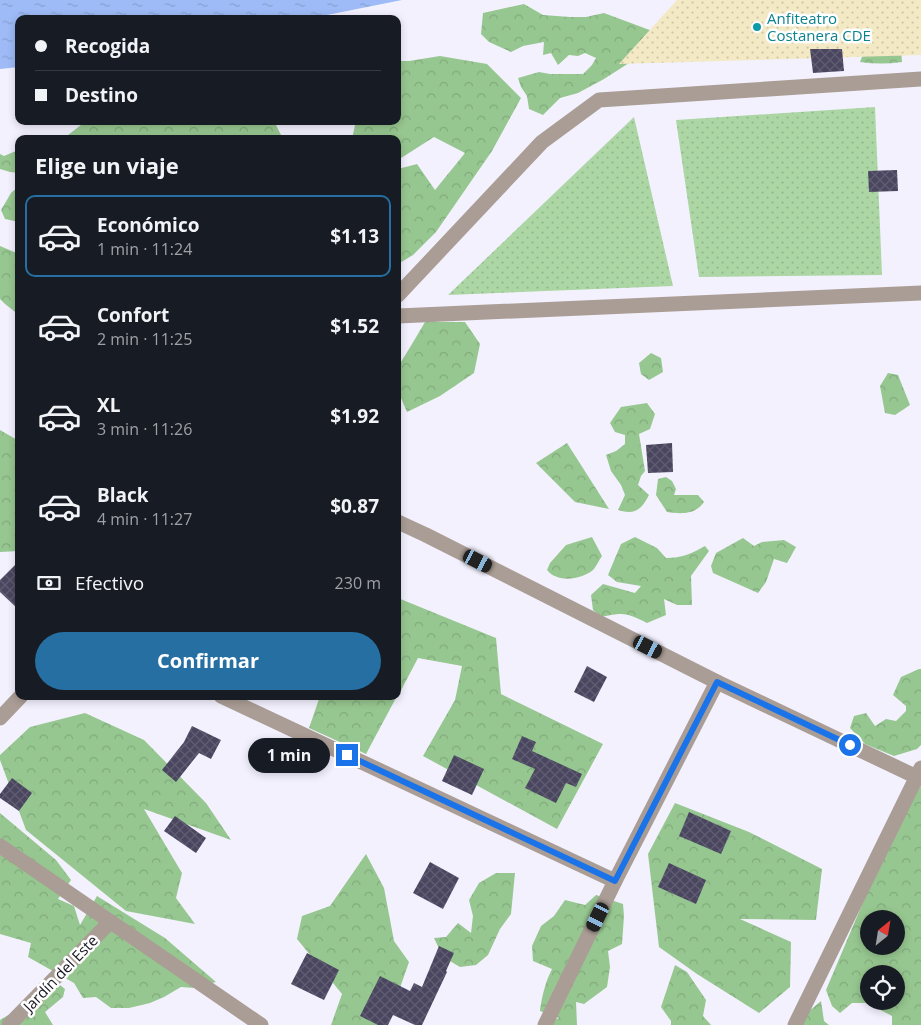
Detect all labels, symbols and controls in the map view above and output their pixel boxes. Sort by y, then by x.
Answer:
place label: Anfiteatro Costanera CDE [767,8,871,45]
marker: Anfiteatro Costanera CDE [751,21,763,33]
text: Recogida [65,33,150,59]
text: Destino [65,82,138,108]
text: Elige un viaje [35,150,179,180]
text: Económico [97,212,199,238]
icon: car [37,214,82,259]
text: $1.13 [330,223,379,249]
text: 1 min · 11:24 [97,238,192,260]
text: Confort [97,302,169,328]
icon: car [37,304,82,349]
text: $1.52 [330,313,379,339]
text: 2 min · 11:25 [97,328,192,350]
text: XL [97,392,120,418]
icon: car [37,394,82,439]
text: $1.92 [330,403,379,429]
text: 3 min · 11:26 [97,418,192,440]
text: Black [97,482,149,508]
icon: car [37,484,82,529]
text: $0.87 [330,493,379,519]
text: 4 min · 11:27 [97,508,192,530]
car [461,548,494,574]
icon: cash [35,569,63,597]
text: Efectivo [75,570,144,596]
text: 230 m [335,572,381,594]
button: Confirmar [35,632,381,690]
car [631,634,664,660]
route start [839,734,861,756]
callout: 1 min [247,738,330,772]
text: 1 min [267,744,311,766]
route end [336,744,358,766]
car [584,900,611,934]
north arrow [860,910,905,955]
map controls [860,910,905,1010]
street label: Jardín del Este [17,930,102,1017]
button: locate [860,965,905,1010]

